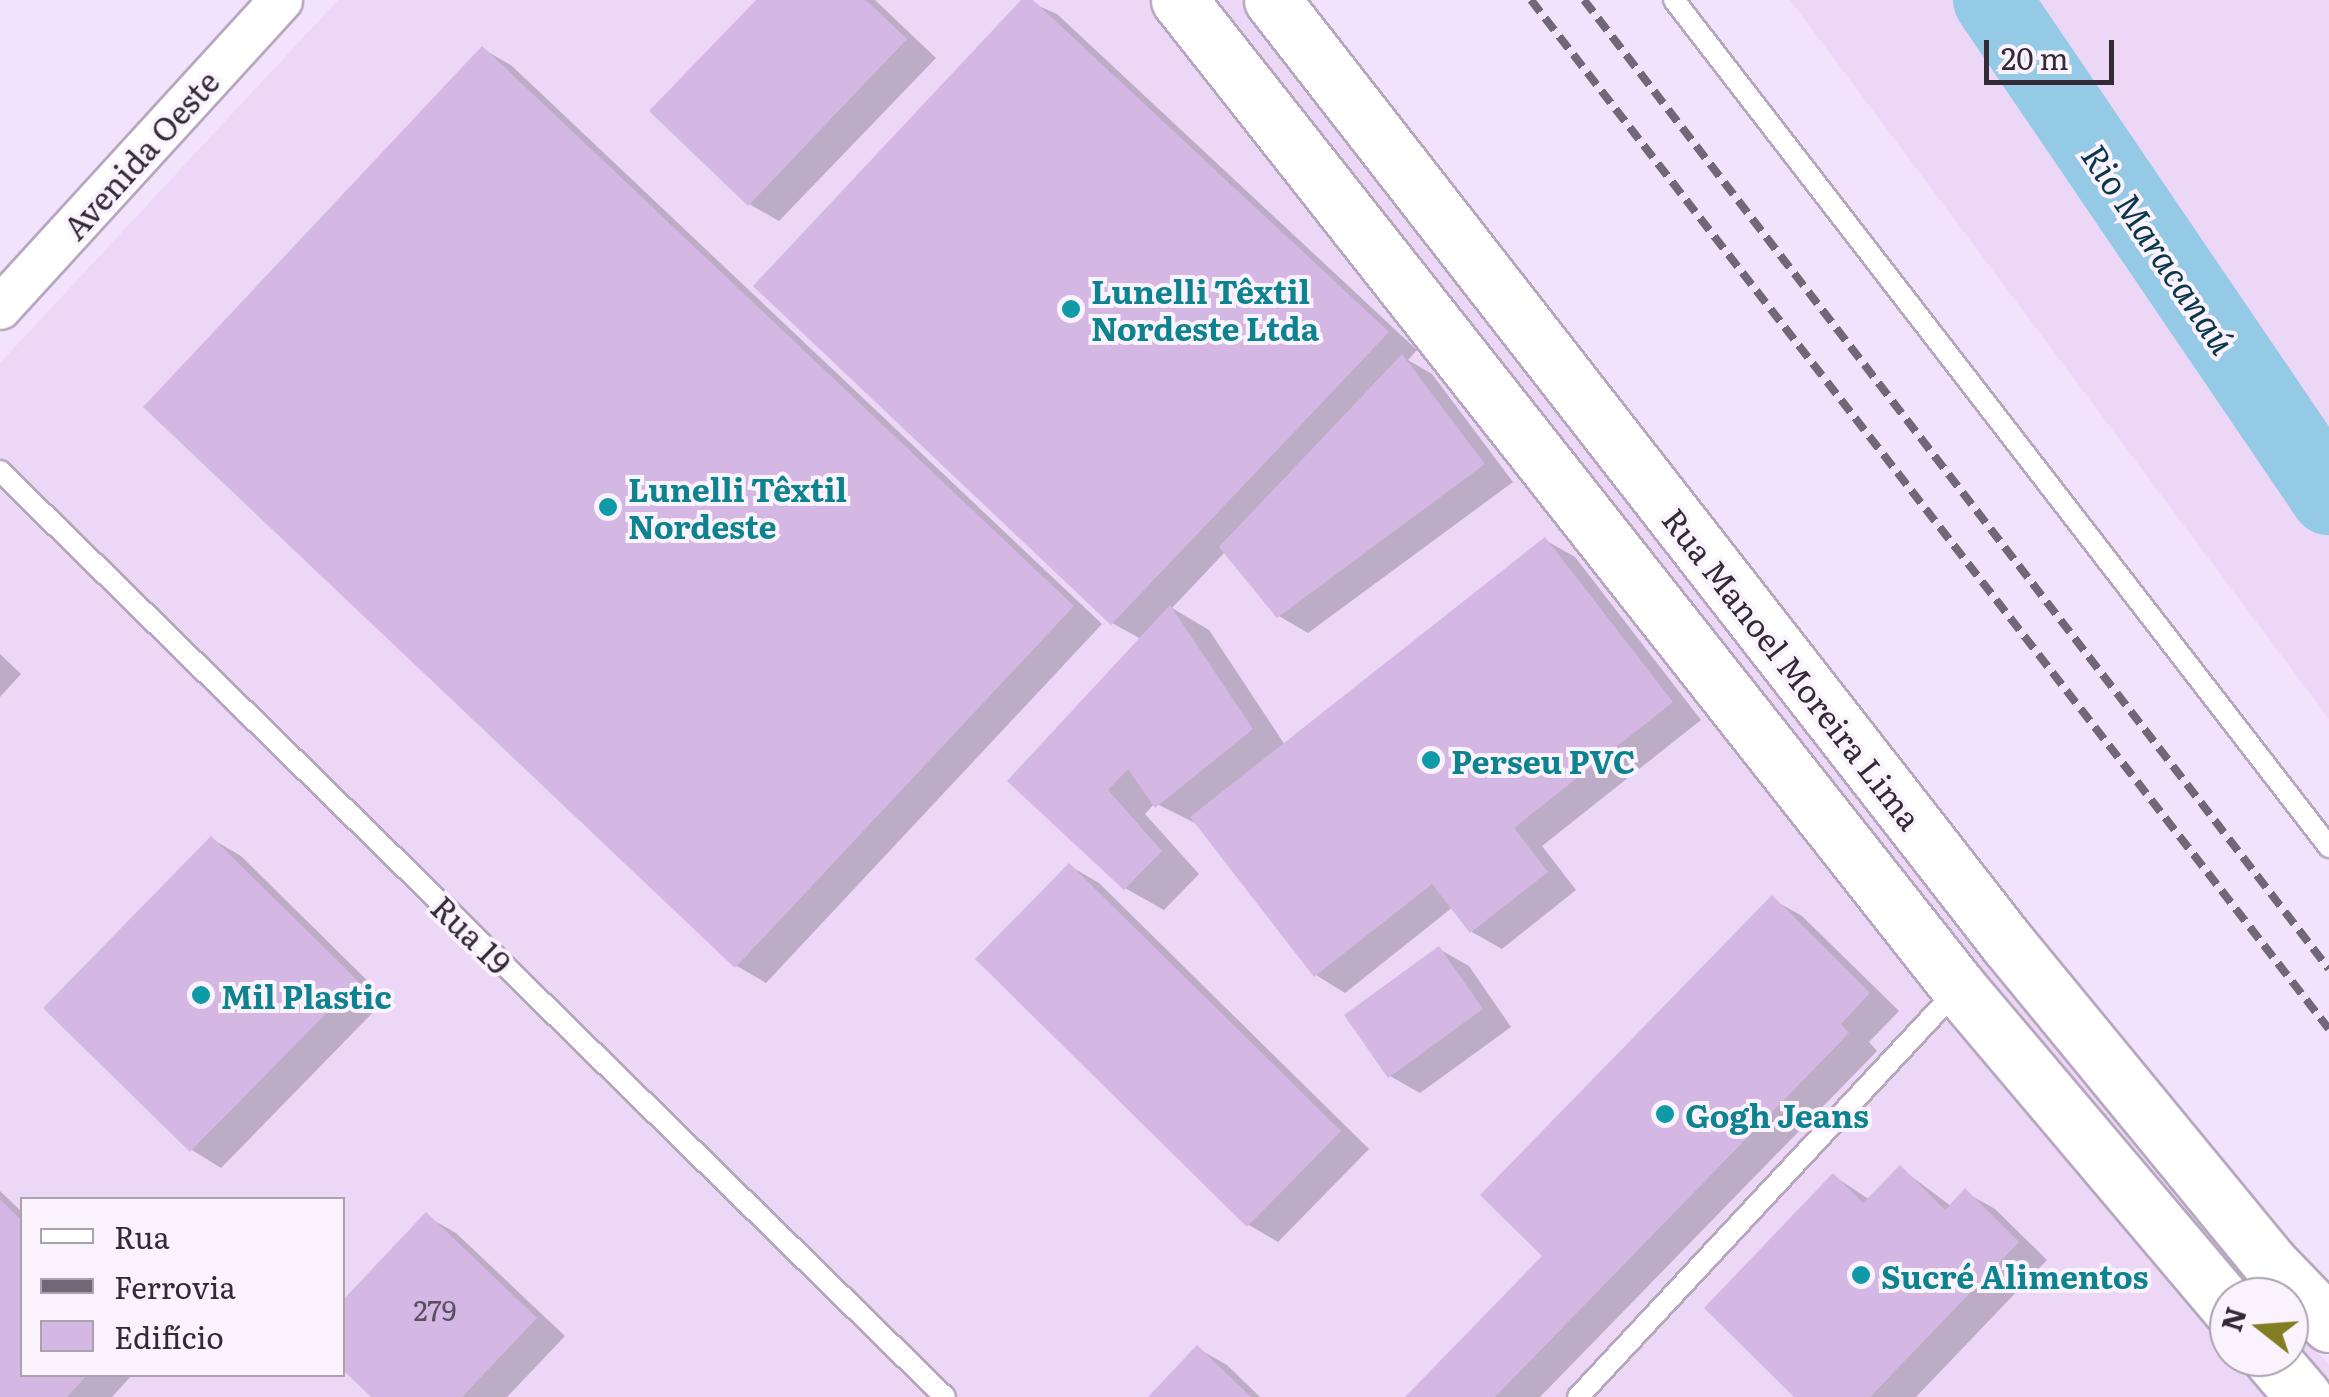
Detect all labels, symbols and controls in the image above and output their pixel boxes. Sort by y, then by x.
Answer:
scale bar [1989,20,2119,82]
text: 20 m [2001,35,2069,79]
street label: Avenida Oeste [54,62,226,246]
water label: Rio Maracanaú [2074,135,2246,361]
place label: Lunelli Têxtil Nordeste Ltda [1091,272,1319,347]
marker: Lunelli Têxtil Nordeste Ltda [1060,298,1082,320]
place label: Lunelli Têxtil Nordeste [628,470,847,545]
marker: Lunelli Têxtil Nordeste [597,496,619,518]
street label: Rua Manoel Moreira Lima [1656,500,1930,836]
place label: Perseu PVC [1451,741,1635,779]
marker: Perseu PVC [1420,749,1442,771]
street label: Rua 19 [424,887,520,981]
place label: Mil Plastic [221,976,392,1014]
marker: Mil Plastic [190,984,212,1006]
place label: Gogh Jeans [1685,1095,1869,1133]
marker: Gogh Jeans [1654,1103,1676,1125]
legend [20,1197,345,1377]
text: Rua [114,1214,170,1258]
place label: Sucré Alimentos [1881,1256,2149,1294]
text: Ferrovia [114,1264,236,1308]
marker: Sucré Alimentos [1850,1264,1872,1286]
north arrow [2209,1277,2309,1377]
house number: 279 [414,1292,456,1326]
text: N [2209,1301,2256,1336]
text: Edifício [114,1314,224,1358]

